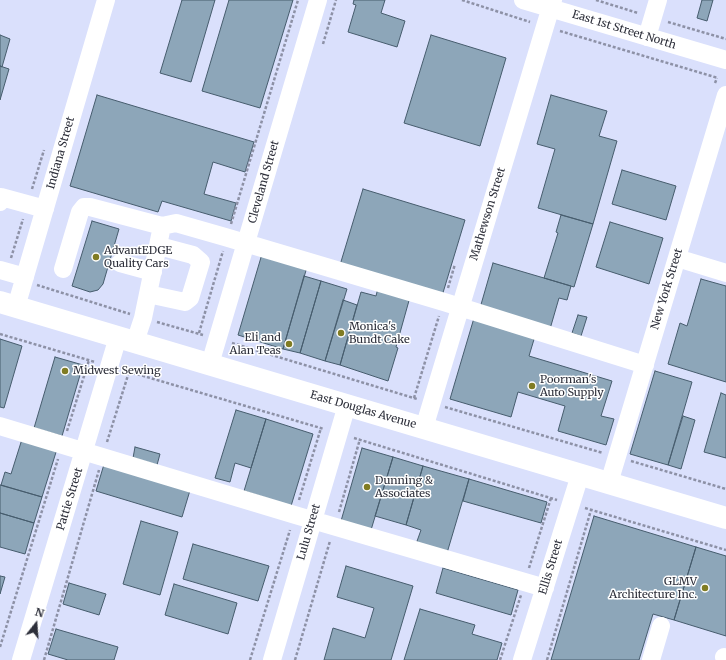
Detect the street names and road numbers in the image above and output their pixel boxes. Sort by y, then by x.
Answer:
street label: East 1st Street North [570,8,678,52]
street label: Indiana Street [44,115,78,191]
street label: Cleveland Street [246,139,282,225]
street label: Mathewson Street [468,166,508,262]
street label: New York Street [648,247,686,331]
street label: East Douglas Avenue [308,389,418,431]
street label: Pattie Street [54,466,86,532]
street label: Lulu Street [295,502,323,562]
street label: Ellis Street [536,538,566,596]

